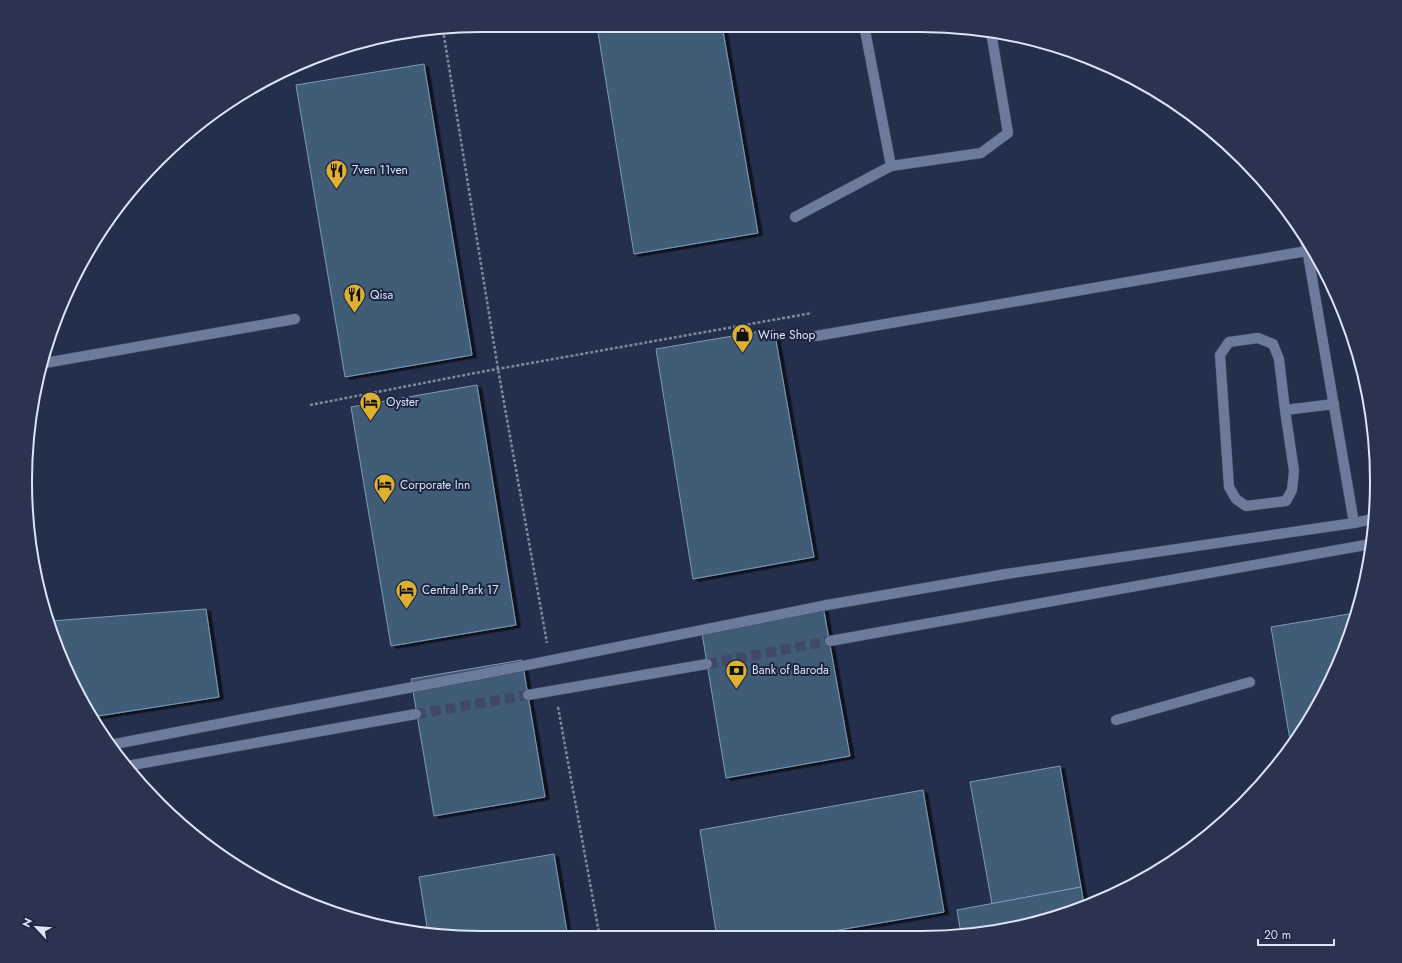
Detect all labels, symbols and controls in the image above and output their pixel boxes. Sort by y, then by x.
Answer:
restaurant icon: 7ven 11ven [324,157,350,190]
place label: 7ven 11ven [352,161,408,179]
restaurant icon: Qisa [341,282,367,315]
place label: Qisa [370,286,393,304]
shop icon: Wine Shop [729,322,755,355]
place label: Wine Shop [758,326,816,344]
hotel icon: Oyster [357,389,383,422]
place label: Oyster [386,393,420,411]
hotel icon: Corporate Inn [371,472,397,505]
place label: Corporate Inn [400,476,470,494]
hotel icon: Central Park 17 [394,577,420,610]
place label: Central Park 17 [422,581,499,599]
bank icon: Bank of Baroda [724,657,750,690]
place label: Bank of Baroda [752,661,829,679]
north arrow [16,907,56,947]
text: N [18,915,36,930]
scale bar [1258,921,1334,947]
text: 20 m [1264,926,1291,944]

